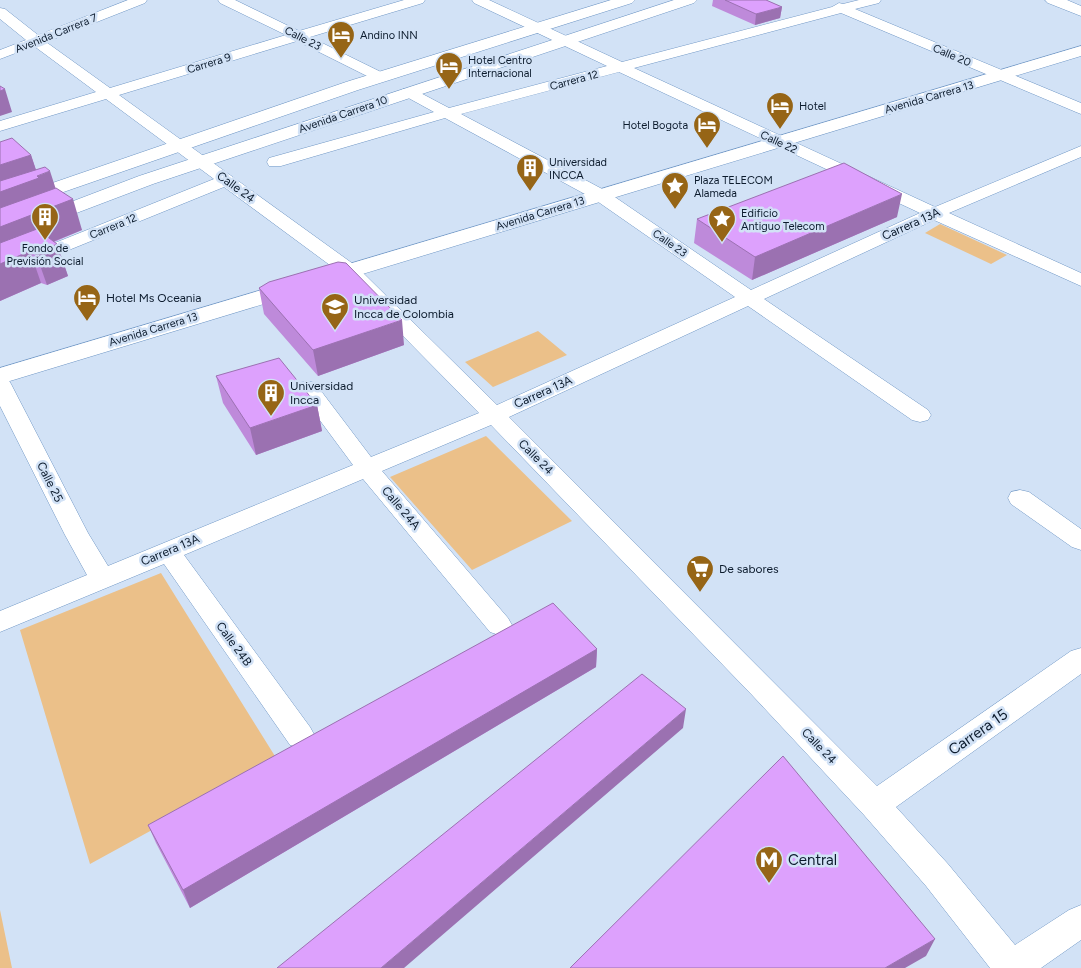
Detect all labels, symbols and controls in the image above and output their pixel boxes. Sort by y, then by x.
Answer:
street label: Avenida Carrera 7 [13,11,99,56]
hotel icon: Andino INN [326,20,356,59]
street label: Calle 23 [282,24,323,53]
place label: Andino INN [360,29,418,42]
street label: Calle 20 [931,42,973,69]
street label: Carrera 9 [186,51,233,76]
hotel icon: Hotel Centro Internacional [434,51,464,90]
place label: Hotel Centro Internacional [468,54,532,80]
street label: Carrera 12 [548,68,600,93]
street label: Avenida Carrera 13 [883,79,975,116]
hotel icon: Hotel [765,91,795,130]
street label: Avenida Carrera 10 [297,93,389,136]
place label: Hotel [799,100,826,113]
hotel icon: Hotel Bogota [692,110,722,149]
place label: Hotel Bogota [622,119,688,132]
street label: Calle 22 [758,128,799,157]
building icon: Universidad INCCA [515,153,545,192]
place label: Universidad INCCA [549,156,607,182]
street label: Calle 24 [214,168,258,206]
place icon: Plaza TELECOM Alameda [660,171,690,210]
place label: Plaza TELECOM Alameda [694,174,773,200]
street label: Avenida Carrera 13 [494,194,586,233]
building icon: Fondo de Previsión Social [30,202,60,241]
place icon: Edificio Antiguo Telecom [707,204,737,243]
street label: Carrera 13A [880,205,942,243]
place label: Edificio Antiguo Telecom [741,207,825,233]
street label: Carrera 12 [88,211,139,242]
street label: Calle 23 [650,227,690,260]
place label: Fondo de Previsión Social [7,242,83,268]
hotel icon: Hotel Ms Oceania [72,283,102,322]
place label: Hotel Ms Oceania [106,291,201,305]
school or university icon: Universidad Incca de Colombia [320,292,350,331]
place label: Universidad Incca de Colombia [354,293,454,321]
street label: Avenida Carrera 13 [107,310,199,349]
street label: Carrera 13A [512,373,574,411]
building icon: Universidad Incca [256,378,286,417]
place label: Universidad Incca [290,379,353,407]
street label: Calle 24 [516,437,557,478]
street label: Calle 25 [34,460,66,504]
street label: Calle 24A [379,484,423,532]
street label: Carrera 13A [139,531,201,569]
supermarket icon: De sabores [685,554,715,593]
place label: De sabores [719,562,779,576]
street label: Calle 24B [213,619,255,669]
street label: Carrera 15 [945,705,1011,759]
street label: Calle 24 [799,725,840,767]
metro station icon: Central [754,845,784,884]
place label: Central [788,851,837,869]

